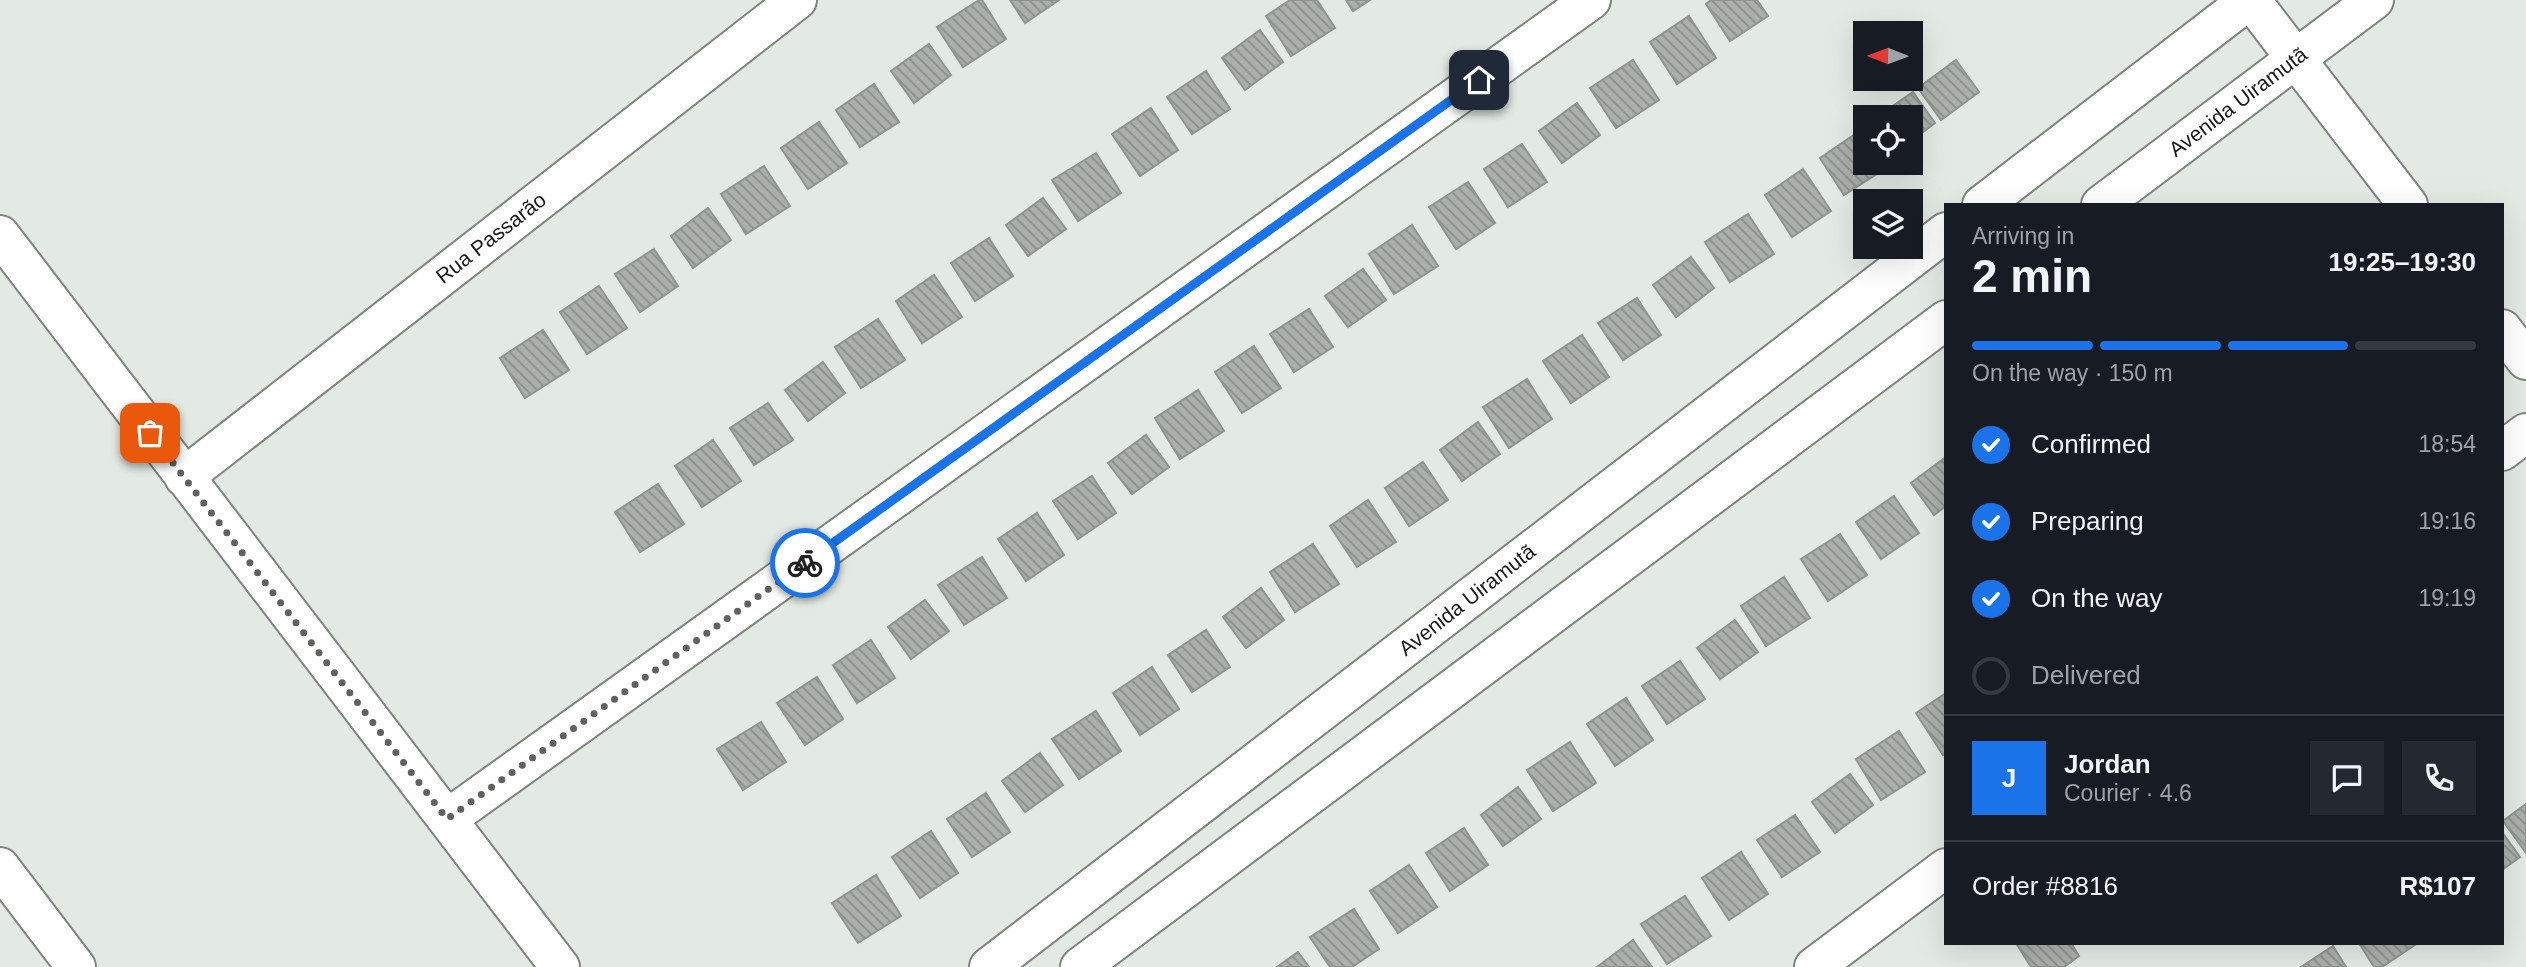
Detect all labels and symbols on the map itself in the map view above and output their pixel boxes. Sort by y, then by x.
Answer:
north arrow [1853,21,1923,91]
street label: Avenida Uiramutã [2164,42,2311,161]
pin [1449,50,1509,110]
street label: Rua Passarão [431,188,550,288]
pin [120,403,180,463]
courier [770,528,840,598]
street label: Avenida Uiramutã [1394,539,1540,660]

